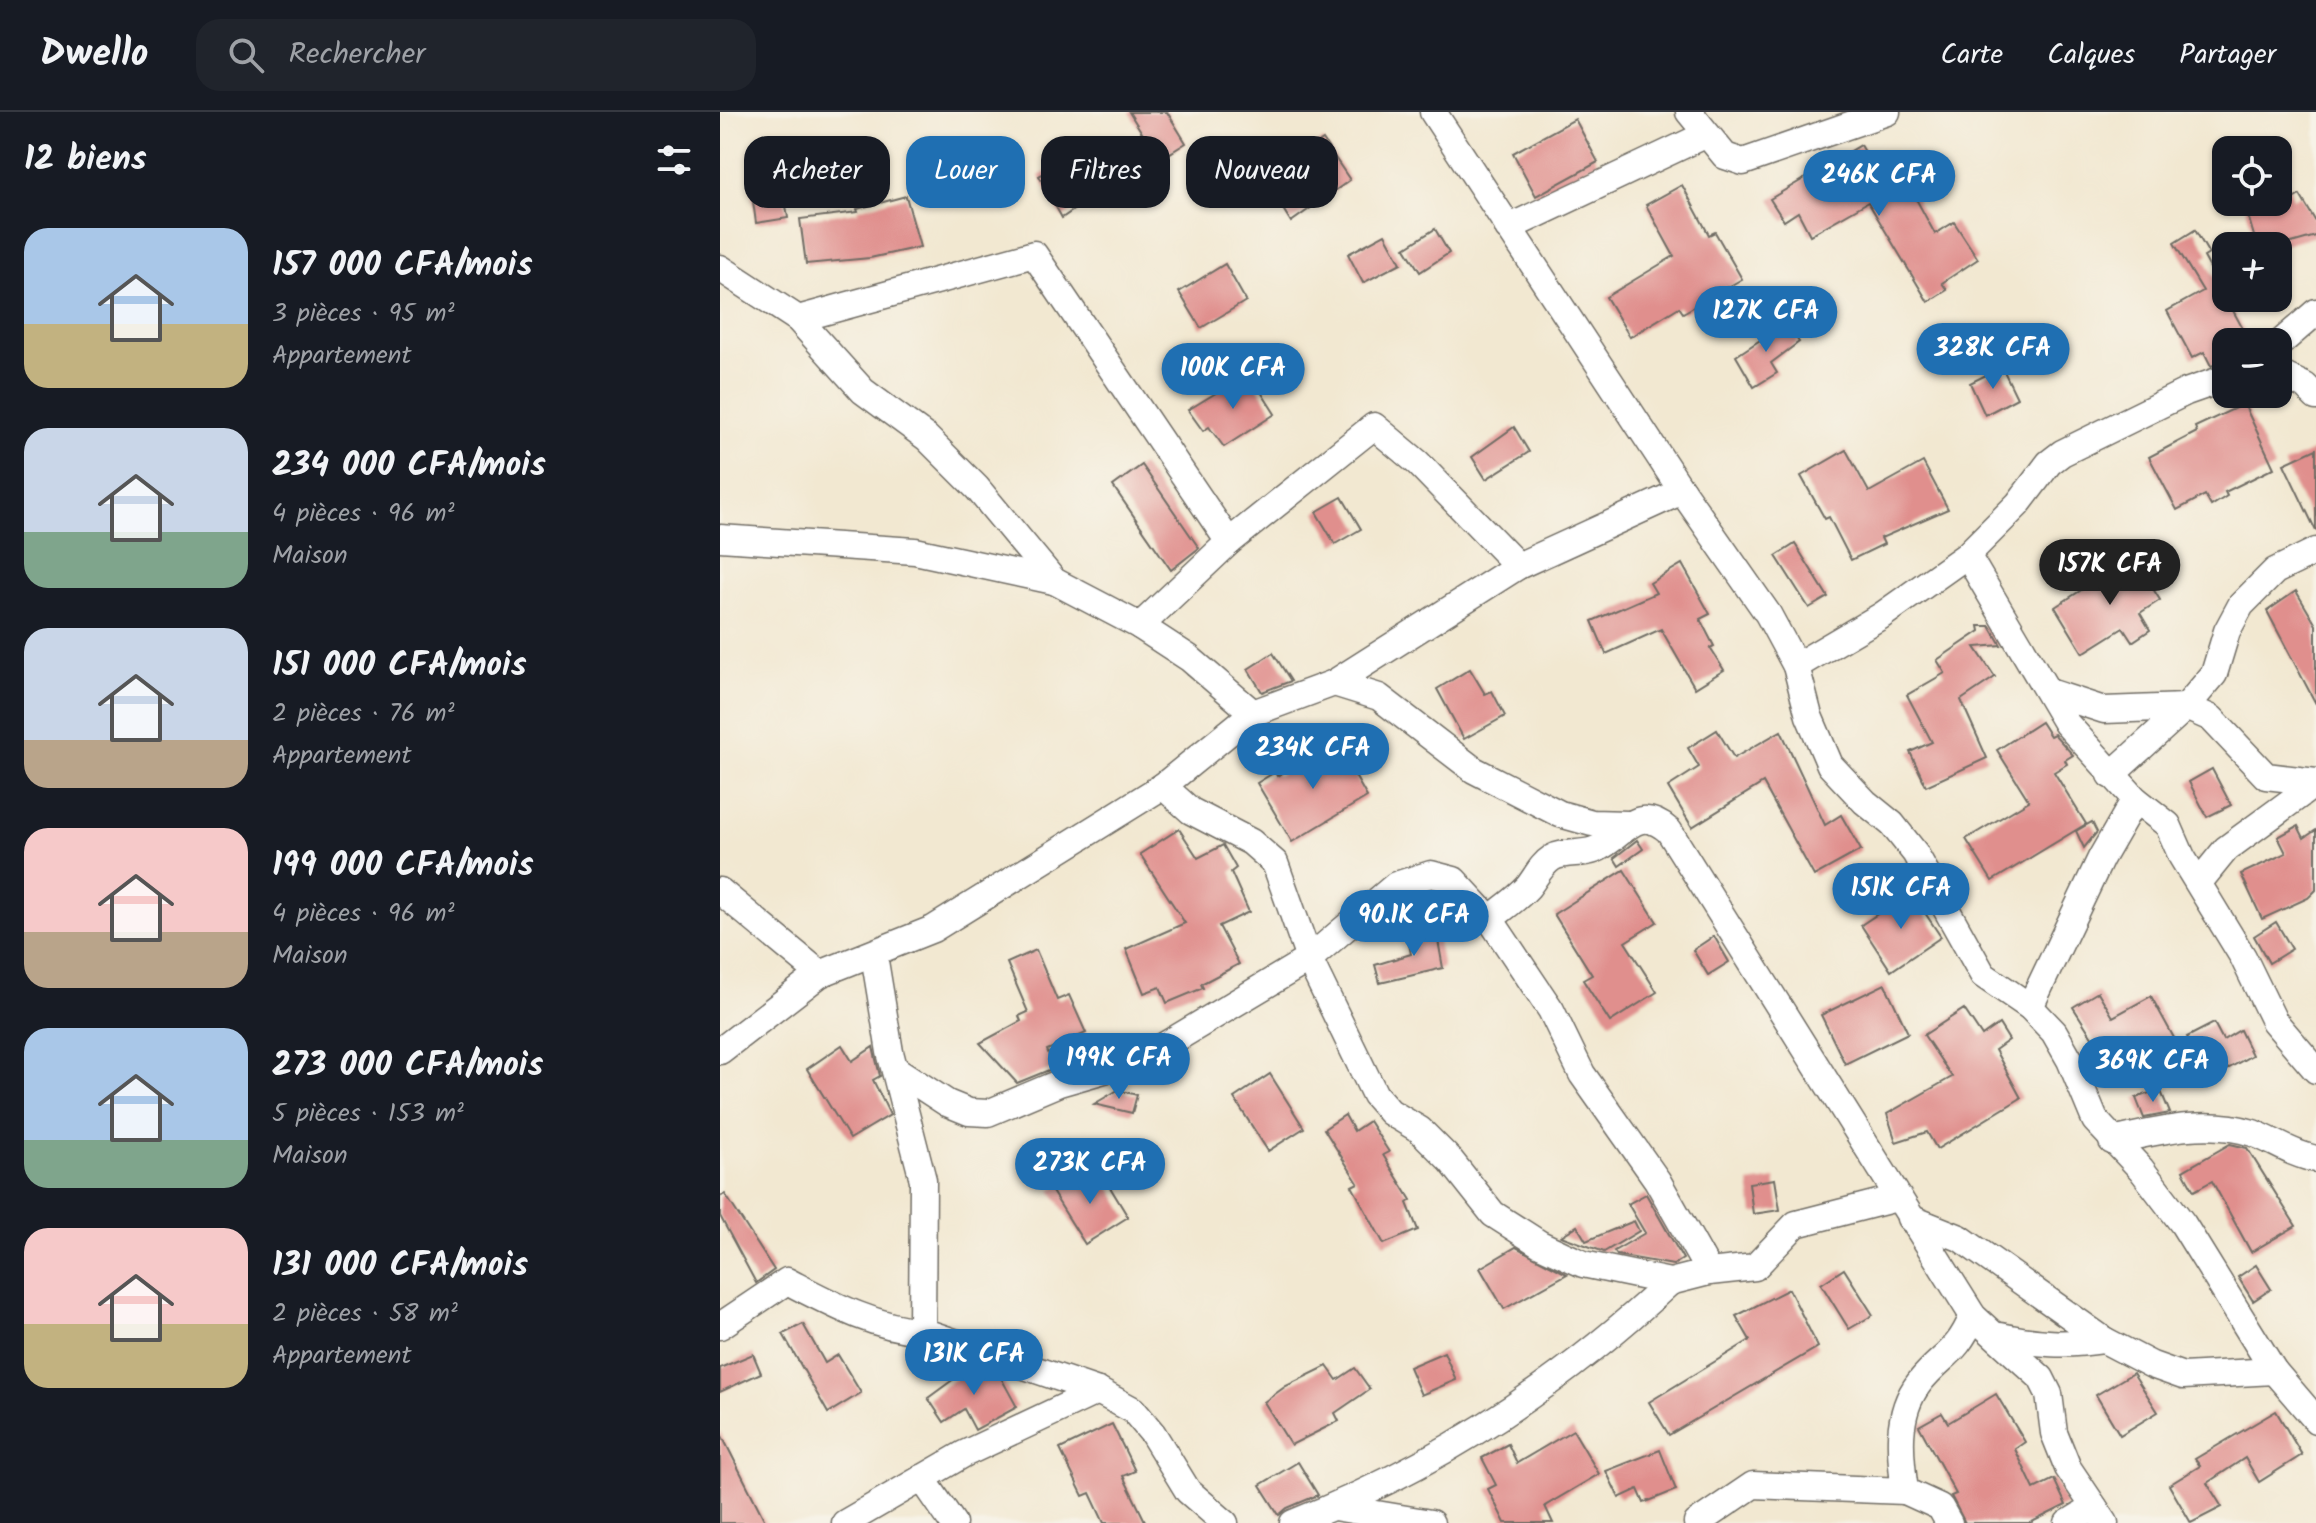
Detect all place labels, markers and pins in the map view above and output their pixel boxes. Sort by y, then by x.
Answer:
pin: 246K CFA [1796,150,1962,218]
pin: 127K CFA [1683,286,1849,354]
pin: 328K CFA [1910,323,2076,391]
pin: 100K CFA [1150,343,1316,411]
pin: 157K CFA [2027,539,2193,607]
pin: 234K CFA [1230,723,1396,791]
pin: 151K CFA [1818,863,1984,931]
pin: 90.1K CFA [1322,890,1506,958]
pin: 199K CFA [1036,1033,1202,1101]
pin: 369K CFA [2070,1036,2236,1104]
pin: 273K CFA [1007,1138,1173,1206]
pin: 131K CFA [891,1329,1057,1397]

